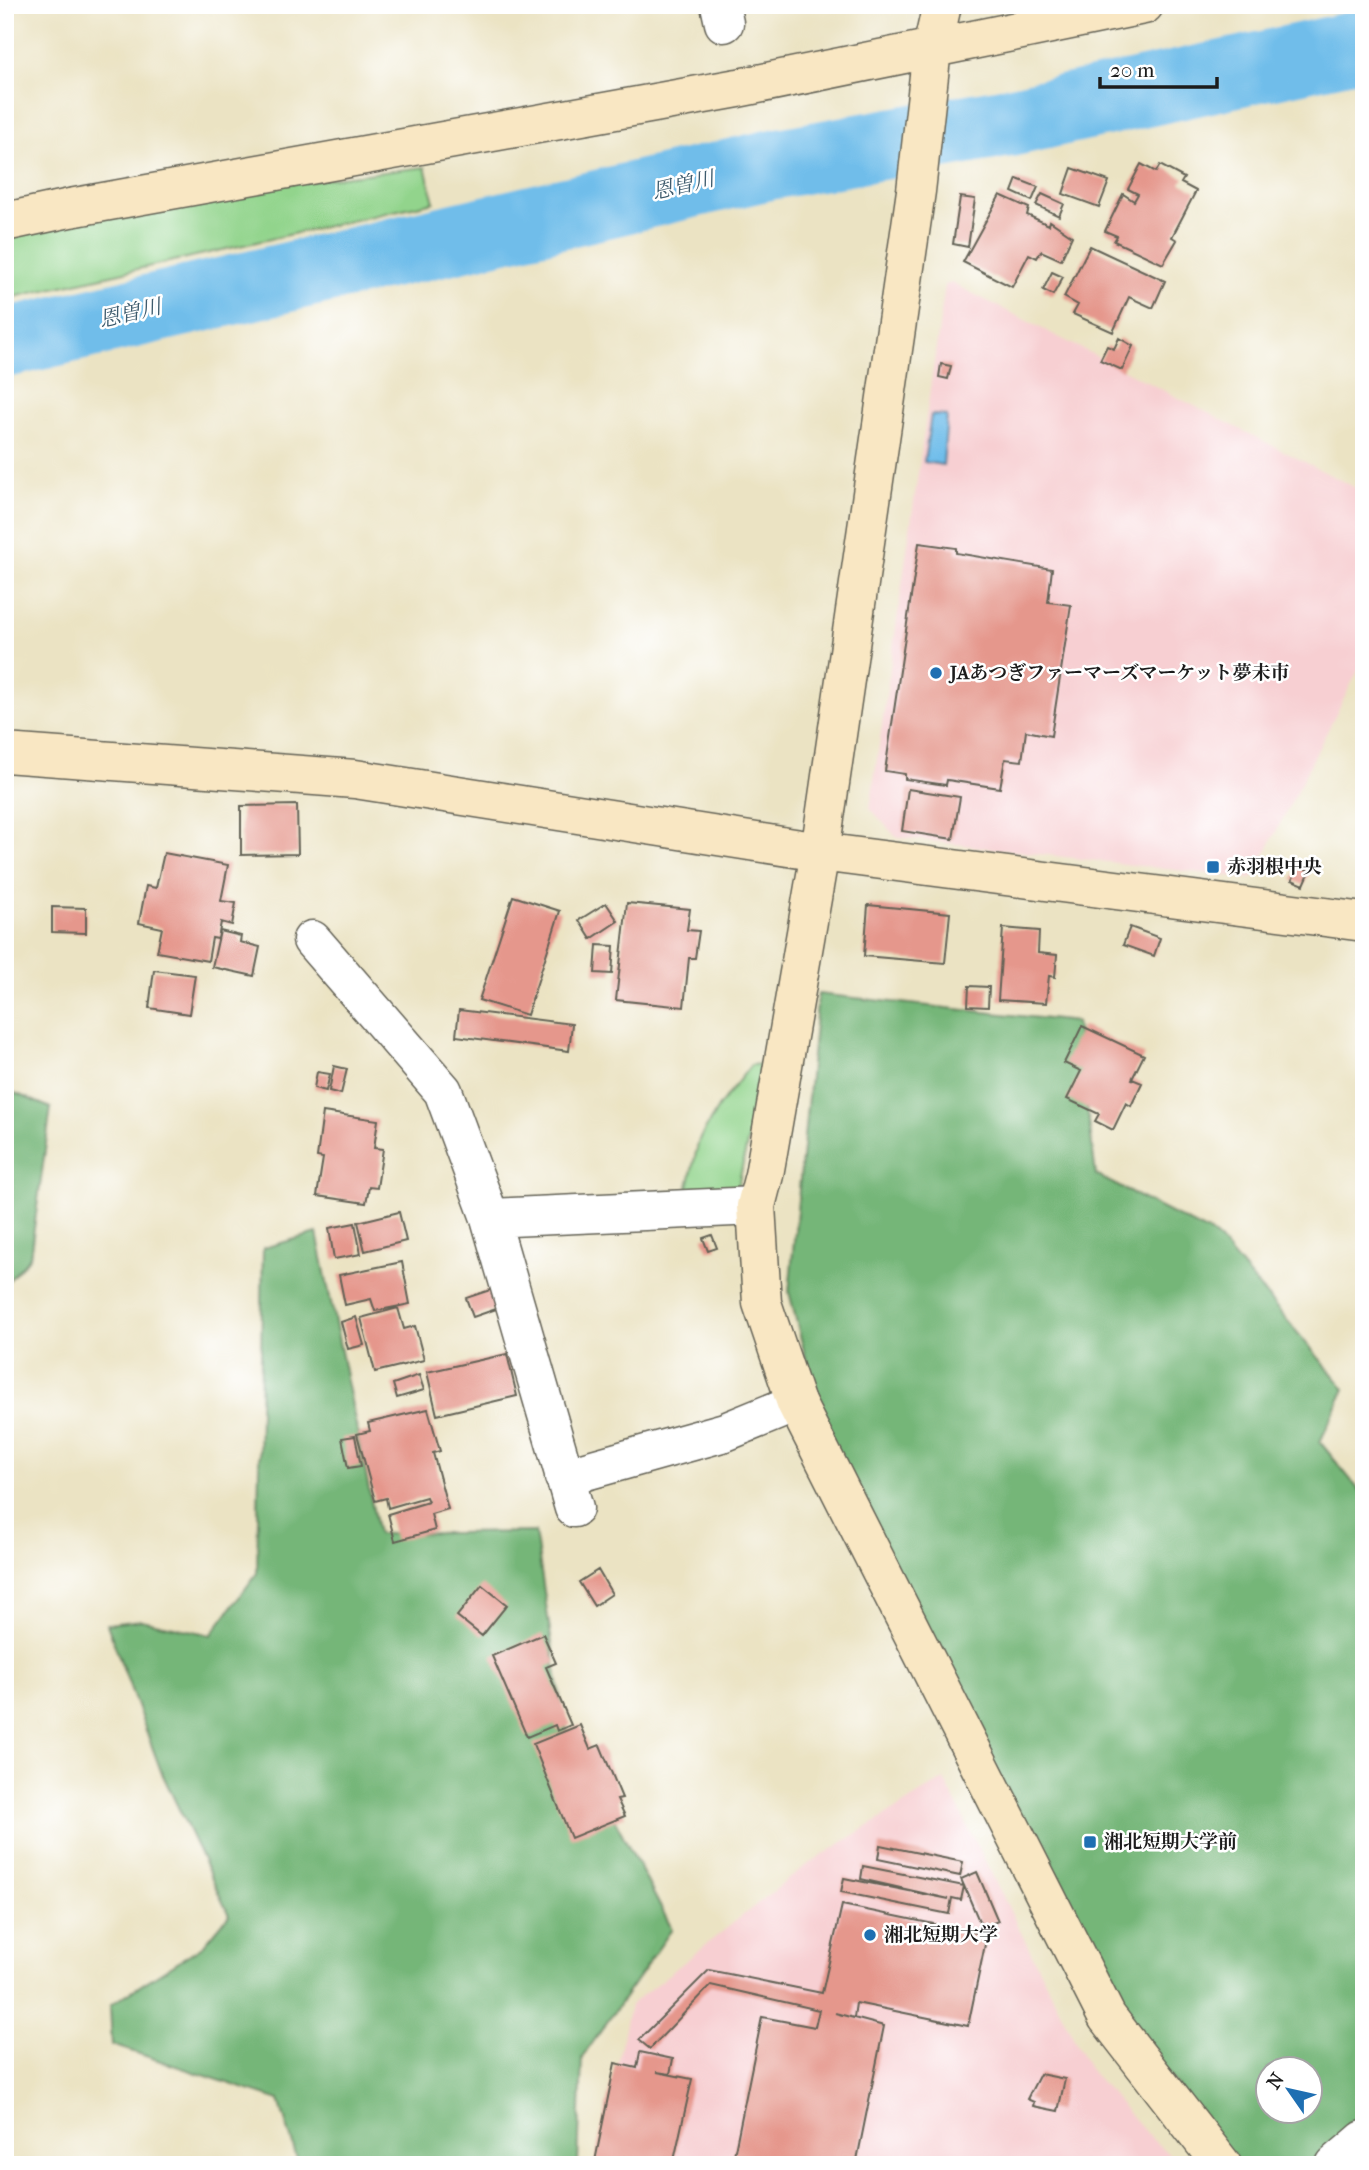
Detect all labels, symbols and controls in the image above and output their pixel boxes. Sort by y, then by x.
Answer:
scale bar [1100,46,1217,90]
text: 20 m [1110,58,1155,82]
water label: 恩曽川 [650,166,718,204]
water label: 恩曽川 [97,294,165,332]
place label: JAあつぎファーマーズマーケット夢未市 [948,662,1290,684]
marker: JAあつぎファーマーズマーケット夢未市 [928,665,944,681]
place label: 赤羽根中央 [1227,856,1322,878]
marker: 赤羽根中央 [1205,859,1221,875]
place label: 湘北短期大学前 [1104,1831,1237,1853]
marker: 湘北短期大学前 [1082,1834,1098,1850]
place label: 湘北短期大学 [884,1924,998,1946]
marker: 湘北短期大学 [862,1927,878,1943]
north arrow [1254,2054,1324,2124]
text: N [1263,2068,1289,2093]

